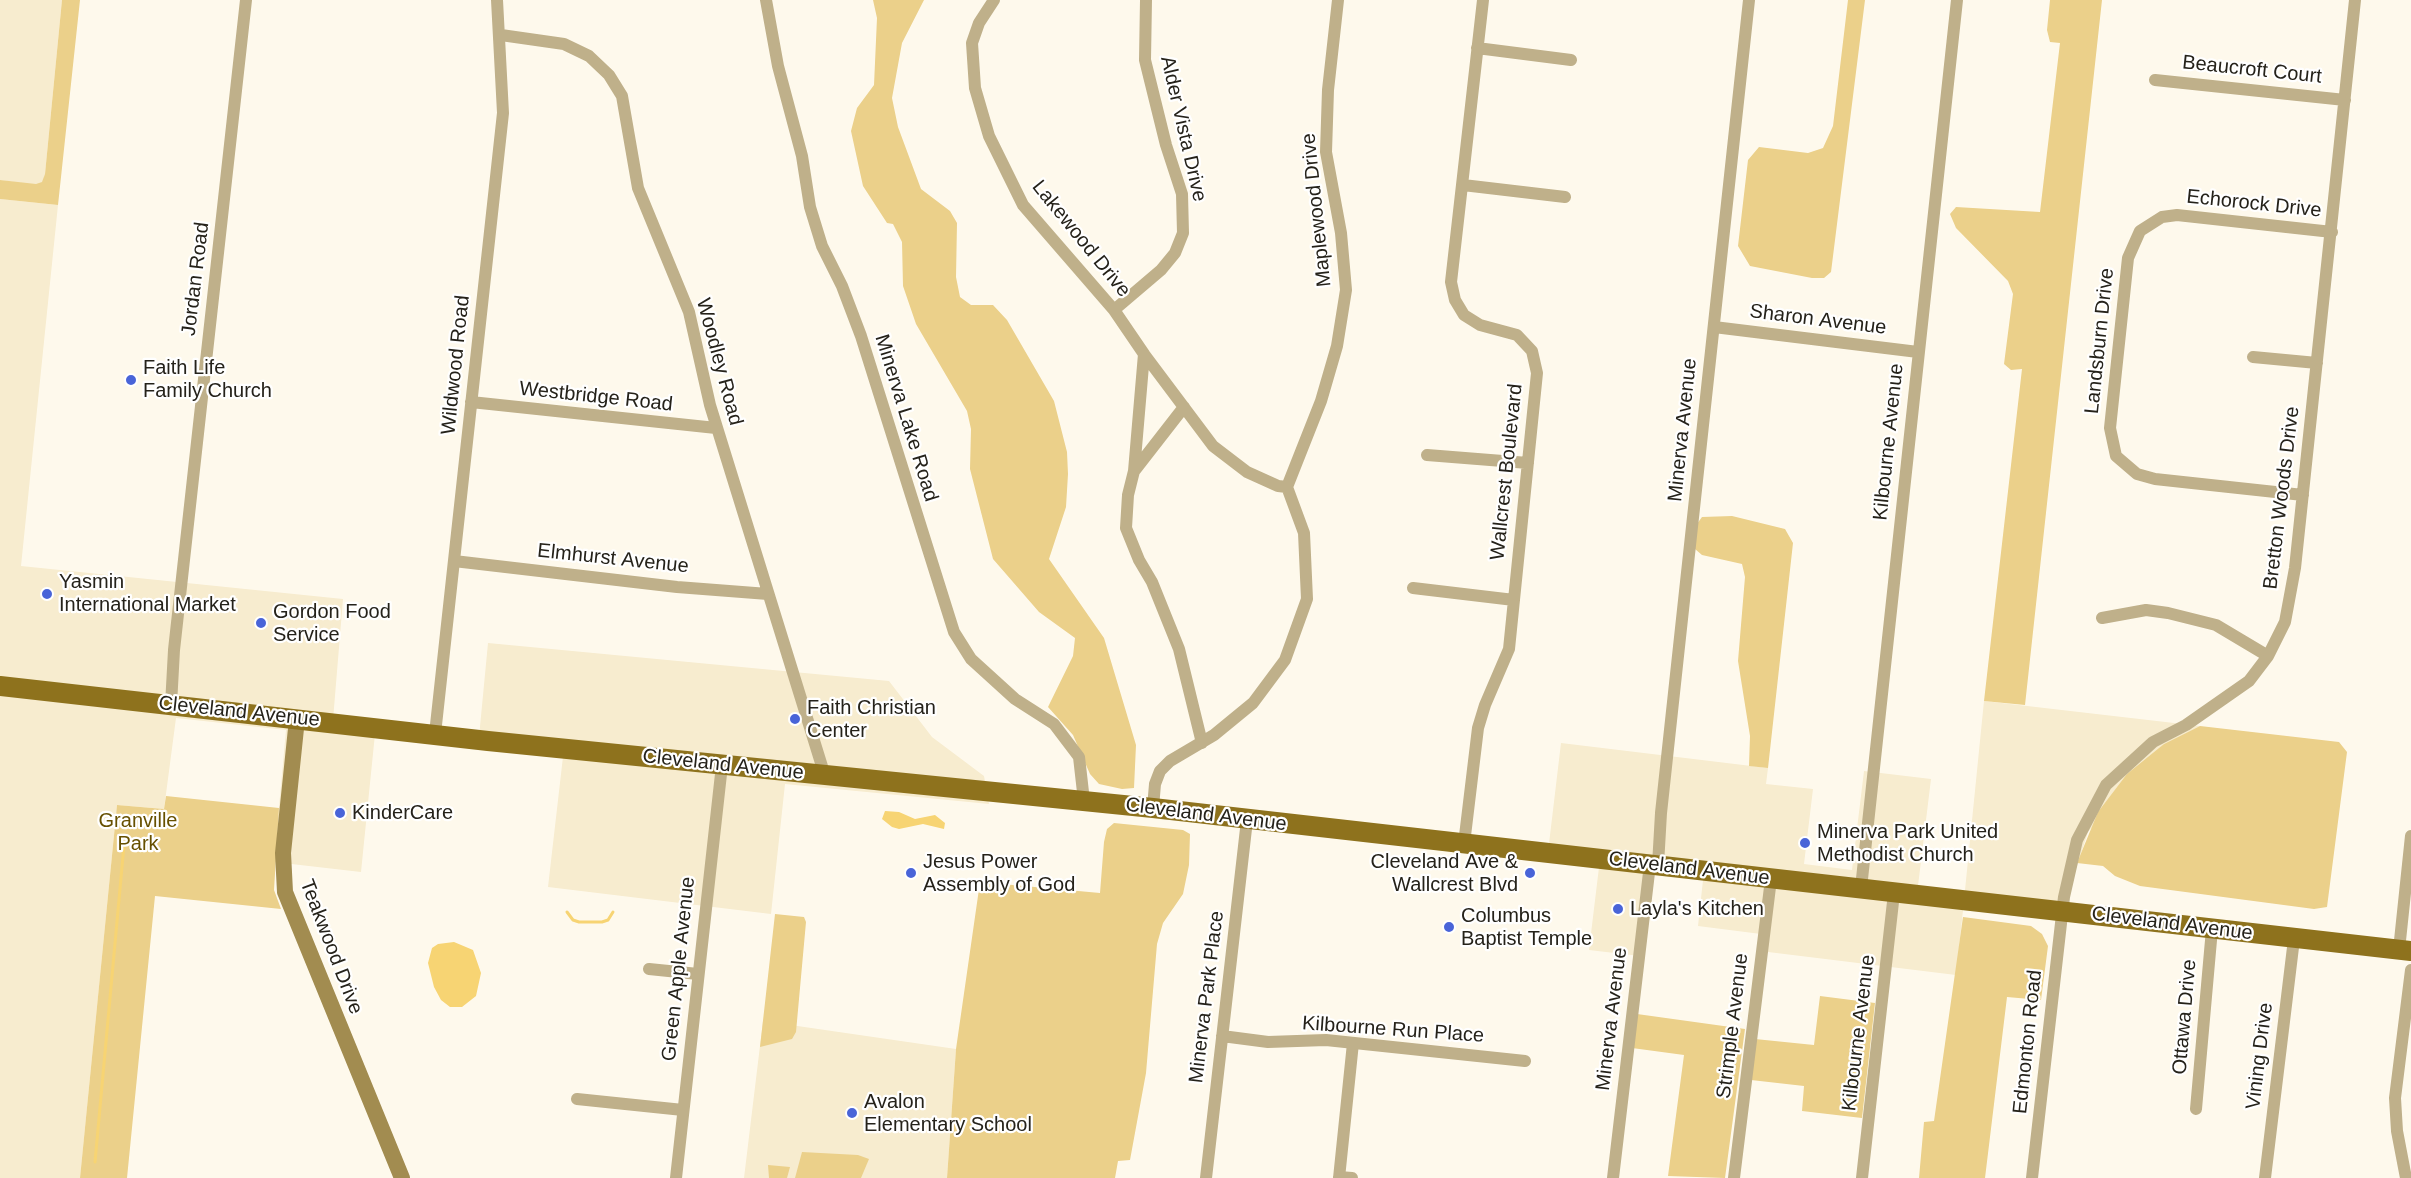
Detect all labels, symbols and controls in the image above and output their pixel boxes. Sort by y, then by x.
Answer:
street label: Beaucroft Court [2181,51,2323,89]
street label: Alder Vista Drive [1155,54,1211,204]
street label: Maplewood Drive [1297,132,1337,288]
street label: Lakewood Drive [1027,176,1135,302]
street label: Echorock Drive [2185,185,2323,223]
street label: Jordan Road [177,221,215,337]
street label: Landsburn Drive [2080,267,2120,415]
street label: Wildwood Road [437,294,475,436]
street label: Woodley Road [690,296,748,428]
street label: Sharon Avenue [1748,300,1888,340]
street label: Minerva Lake Road [869,332,943,504]
place label: Faith Life Family Church [143,356,272,403]
street label: Minerva Avenue [1664,357,1702,503]
street label: Kilbourne Avenue [1869,362,1909,522]
marker: Faith Life Family Church [124,373,138,387]
street label: Westbridge Road [518,377,674,417]
street label: Wallcrest Boulevard [1486,383,1528,561]
street label: Bretton Woods Drive [2259,405,2305,591]
street label: Elmhurst Avenue [536,539,690,579]
place label: Yasmin International Market [59,570,236,617]
marker: Yasmin International Market [40,587,54,601]
place label: Gordon Food Service [273,600,391,647]
marker: Gordon Food Service [254,616,268,630]
street label: Cleveland Avenue [157,692,321,732]
place label: Faith Christian Center [807,696,936,743]
marker: Faith Christian Center [788,712,802,726]
street label: Cleveland Avenue [641,745,805,785]
street label: Cleveland Avenue [1124,793,1288,837]
place label: KinderCare [352,801,453,825]
marker: KinderCare [333,806,347,820]
park label: Granville Park [99,809,177,856]
place label: Minerva Park United Methodist Church [1817,820,1998,867]
marker: Minerva Park United Methodist Church [1798,836,1812,850]
street label: Cleveland Avenue [1607,847,1771,891]
place label: Jesus Power Assembly of God [923,850,1075,897]
place label: Cleveland Ave & Wallcrest Blvd [1370,850,1518,897]
marker: Jesus Power Assembly of God [904,866,918,880]
marker: Cleveland Ave & Wallcrest Blvd [1523,866,1537,880]
street label: Teakwood Drive [294,876,368,1018]
street label: Green Apple Avenue [657,876,701,1062]
place label: Layla's Kitchen [1630,897,1764,921]
marker: Layla's Kitchen [1611,902,1625,916]
street label: Cleveland Avenue [2090,902,2254,946]
place label: Columbus Baptist Temple [1461,904,1592,951]
street label: Minerva Park Place [1185,909,1229,1085]
marker: Columbus Baptist Temple [1442,920,1456,934]
street label: Minerva Avenue [1591,946,1633,1092]
street label: Strimple Avenue [1712,952,1754,1100]
street label: Kilbourne Avenue [1837,953,1881,1113]
street label: Ottawa Drive [2168,958,2202,1076]
street label: Edmonton Road [2009,969,2047,1115]
street label: Vining Drive [2242,1001,2278,1111]
street label: Kilbourne Run Place [1301,1012,1485,1048]
place label: Avalon Elementary School [864,1090,1032,1137]
marker: Avalon Elementary School [845,1106,859,1120]

